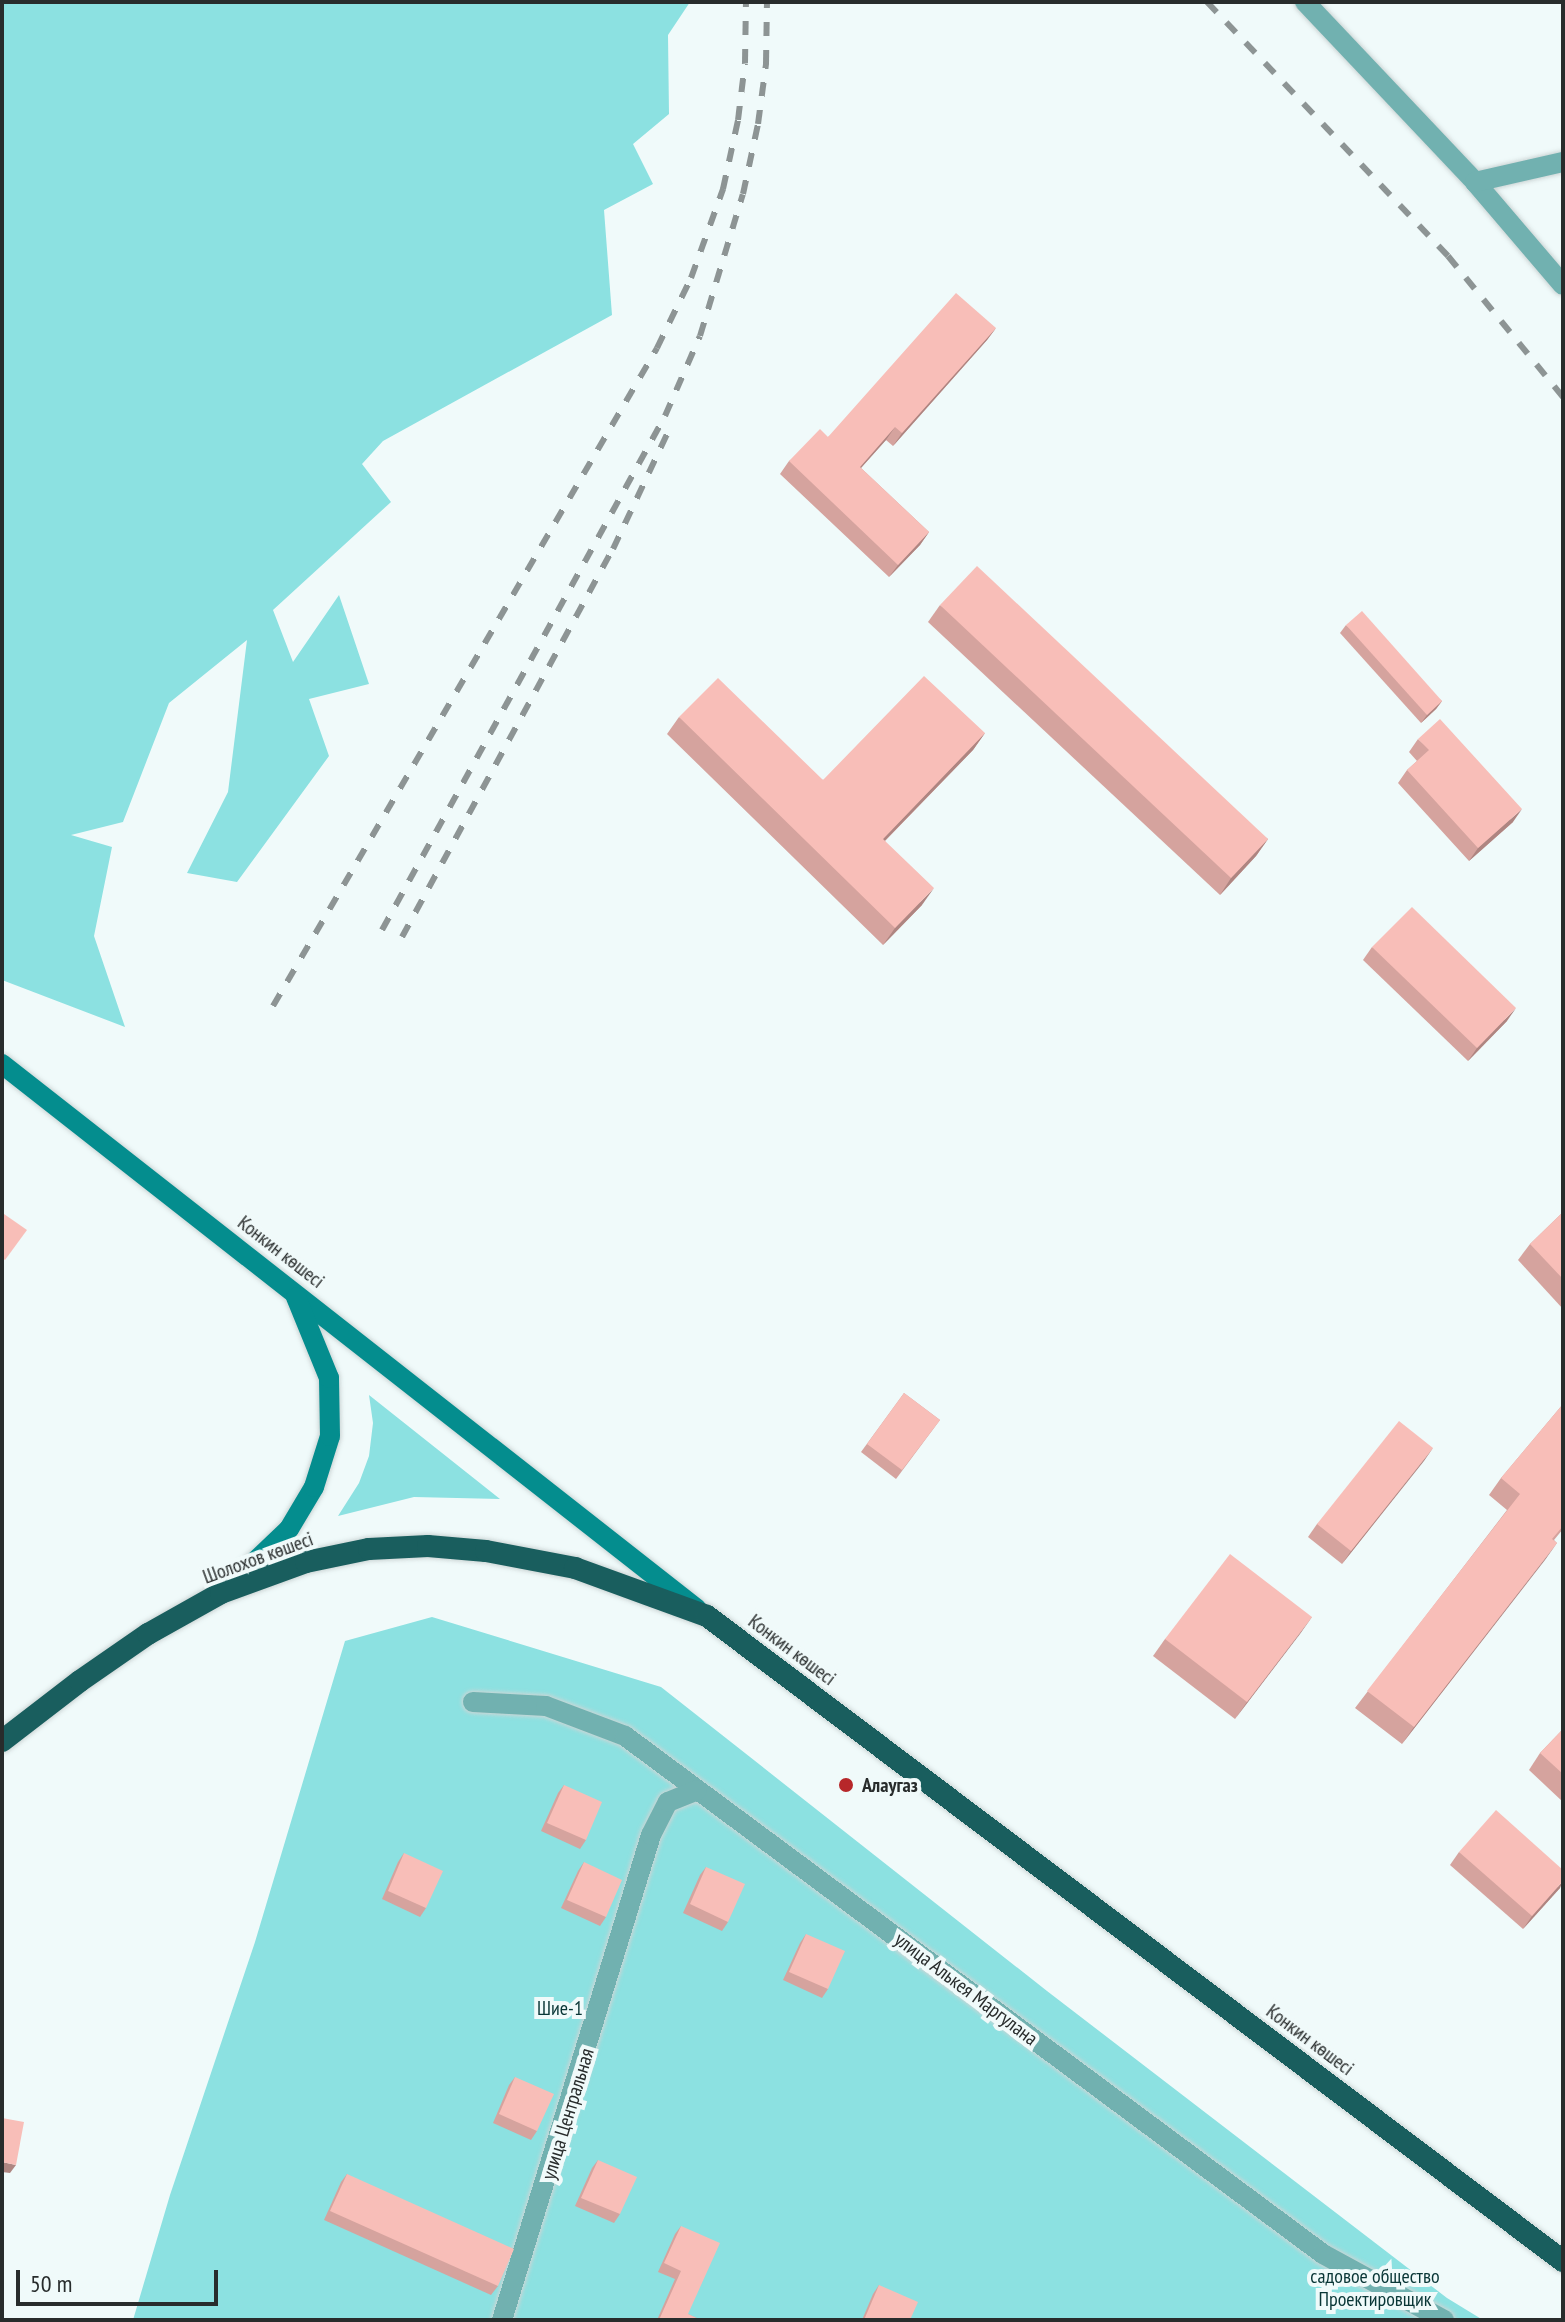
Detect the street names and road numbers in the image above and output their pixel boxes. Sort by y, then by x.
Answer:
street label: Конкин көшесі [233,1211,329,1293]
street label: Шолохов көшесі [200,1527,316,1589]
street label: Конкин көшесі [744,1609,840,1691]
street label: улица Алькея Маргулана [889,1927,1043,2051]
street label: Конкин көшесі [1262,1999,1358,2081]
street label: улица Центральная [537,2045,599,2183]

